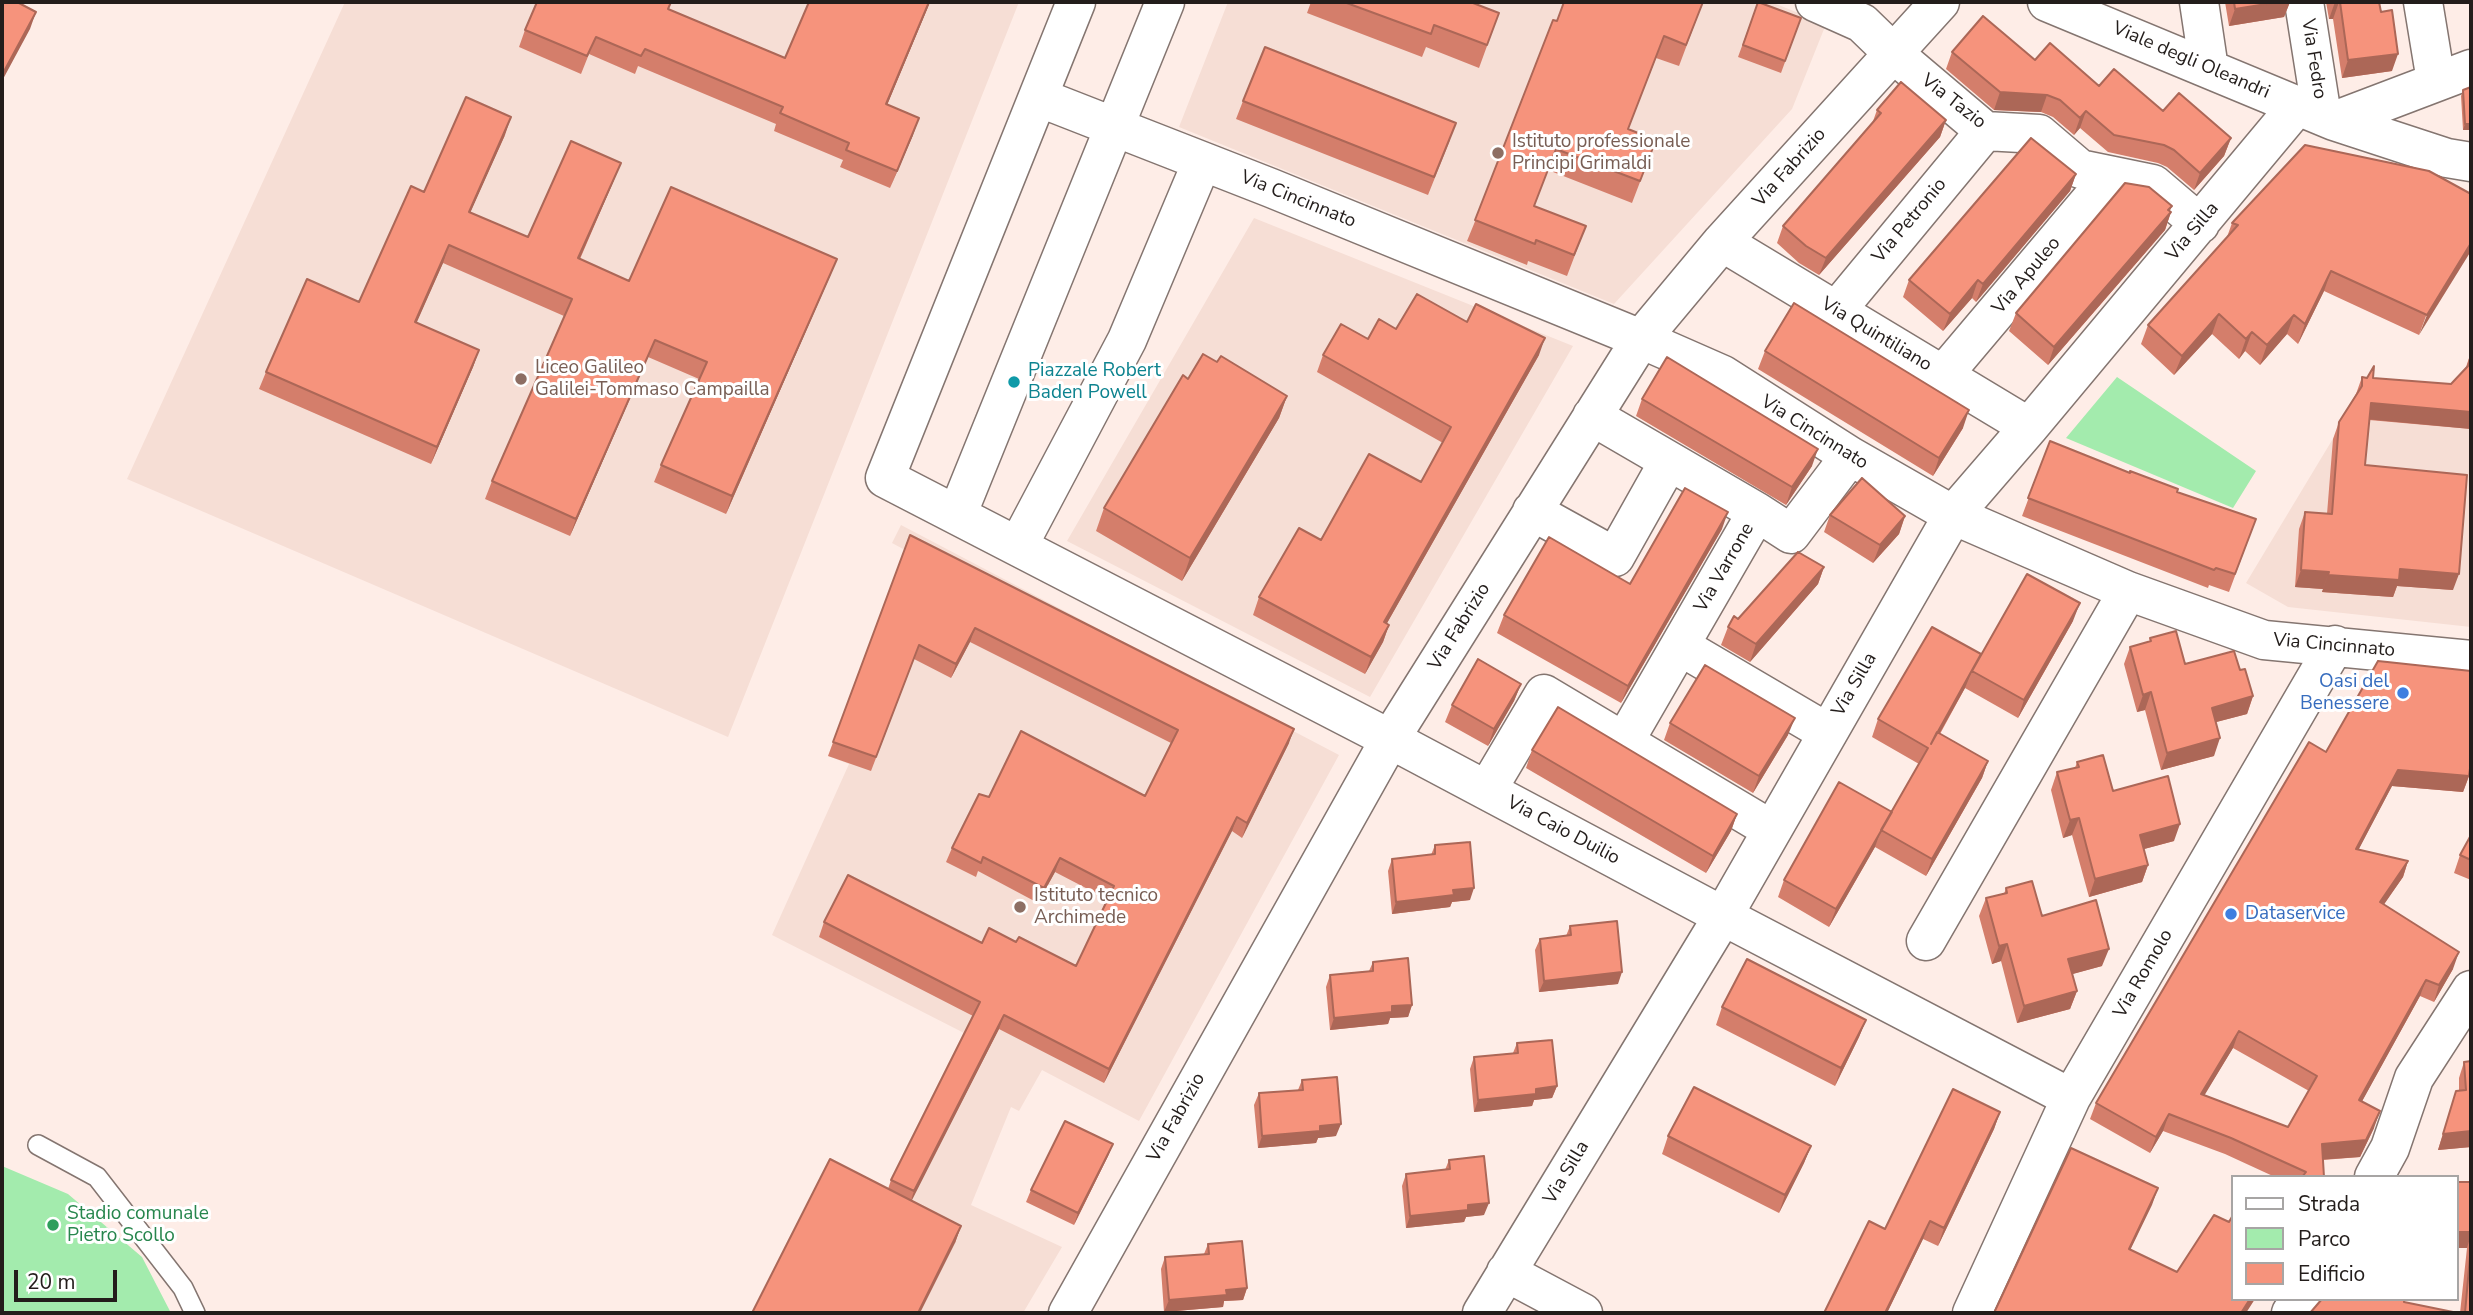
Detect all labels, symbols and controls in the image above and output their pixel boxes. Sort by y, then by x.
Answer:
street label: Via Fedro [2295,17,2331,101]
street label: Viale degli Oleandri [2109,18,2273,104]
street label: Via Tazio [1916,70,1990,134]
street label: Via Fabrizio [1749,124,1831,212]
place label: Istituto professionale Principi Grimaldi [1512,131,1690,175]
marker: Istituto professionale Principi Grimaldi [1490,145,1506,161]
street label: Via Cincinnato [1237,167,1359,233]
street label: Via Petronio [1868,174,1952,268]
street label: Via Silla [2162,198,2224,266]
street label: Via Apuleo [1988,233,2066,319]
street label: Via Quintiliano [1816,293,1936,377]
place label: Liceo Galileo Galilei-Tommaso Campailla [535,357,770,401]
place label: Piazzale Robert Baden Powell [1028,360,1161,404]
marker: Liceo Galileo Galilei-Tommaso Campailla [513,371,529,387]
marker: Piazzale Robert Baden Powell [1006,374,1022,390]
street label: Via Cincinnato [1756,391,1872,475]
street label: Via Varrone [1690,519,1760,617]
street label: Via Fabrizio [1424,579,1496,675]
street label: Via Cincinnato [2272,629,2396,663]
street label: Via Silla [1828,649,1882,721]
place label: Oasi del Benessere [2300,671,2389,715]
marker: Oasi del Benessere [2395,685,2411,701]
street label: Via Caio Duilio [1503,792,1623,870]
place label: Istituto tecnico Archimede [1034,885,1158,929]
marker: Istituto tecnico Archimede [1012,899,1028,915]
place label: Dataservice [2245,903,2345,925]
marker: Dataservice [2223,906,2239,922]
street label: Via Romolo [2110,926,2178,1022]
street label: Via Fabrizio [1143,1069,1211,1167]
street label: Via Silla [1539,1137,1595,1209]
legend [2232,1175,2459,1301]
text: Strada [2298,1190,2360,1218]
place label: Stadio comunale Pietro Scollo [67,1203,209,1247]
marker: Stadio comunale Pietro Scollo [45,1217,61,1233]
text: Parco [2298,1225,2351,1253]
scale bar [18,1256,121,1300]
text: Edificio [2298,1260,2365,1288]
text: 20 m [27,1268,76,1296]

